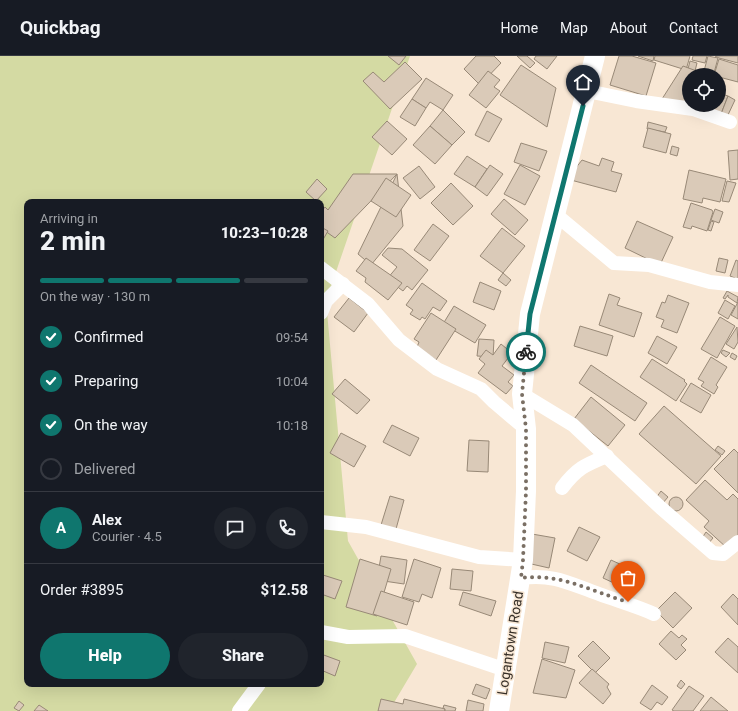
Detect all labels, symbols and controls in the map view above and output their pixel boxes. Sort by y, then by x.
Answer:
text: Quickbag [20,16,101,39]
text: Home [500,20,538,36]
text: Map [560,20,588,36]
text: About [610,20,647,36]
text: Contact [669,20,718,36]
pin [566,65,600,106]
map controls [682,68,726,112]
button: locate [682,68,726,112]
icon: home [572,71,594,93]
text: Arriving in [40,211,98,226]
text: 10:23–10:28 [221,224,308,242]
text: 2 min [40,226,106,256]
text: On the way · 130 m [40,289,150,304]
icon: check [40,326,62,348]
text: Confirmed [74,328,144,346]
text: 09:54 [276,330,308,345]
courier [506,332,546,372]
icon: bike [515,341,537,363]
icon: check [40,370,62,392]
text: Preparing [74,372,138,390]
text: 10:04 [276,374,308,389]
icon: check [40,414,62,436]
text: On the way [74,416,148,434]
text: 10:18 [276,418,308,433]
text: Delivered [74,460,136,478]
button: chat [214,507,256,549]
button: phone [266,507,308,549]
text: Alex [92,511,122,529]
text: A [56,519,66,537]
text: Courier · 4.5 [92,529,162,544]
pin [611,561,645,602]
icon: bag [617,567,639,589]
text: Order #3895 [40,581,123,599]
text: $12.58 [261,581,308,599]
street label: Logantown Road [494,590,526,696]
button: Help [40,633,170,679]
button: Share [178,633,308,679]

